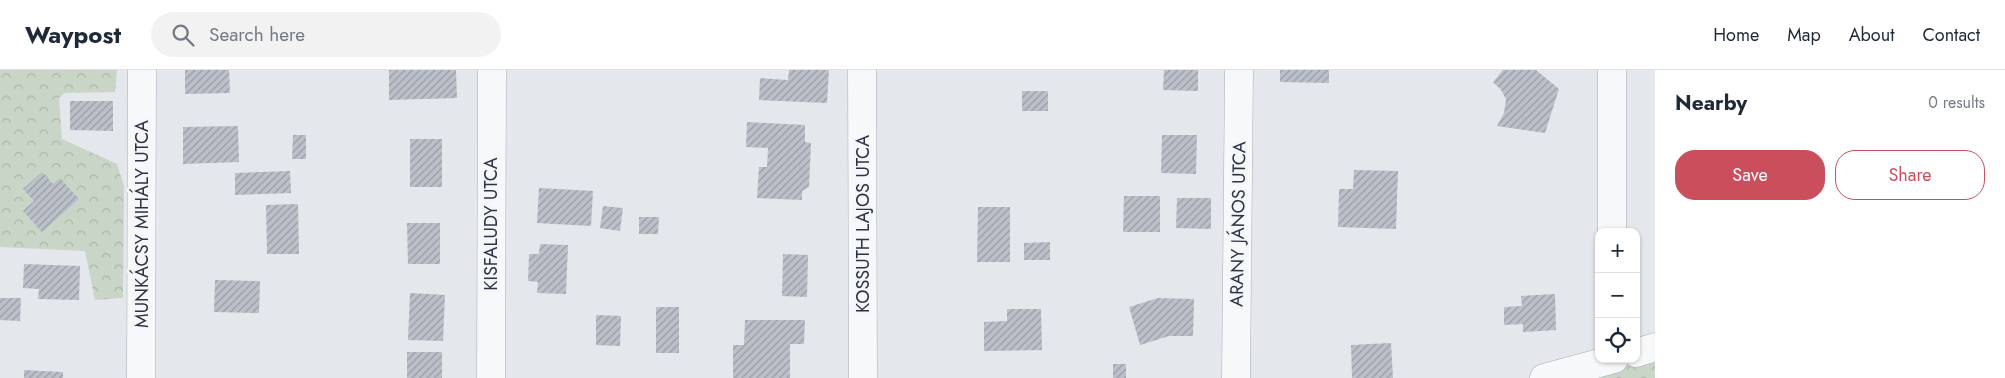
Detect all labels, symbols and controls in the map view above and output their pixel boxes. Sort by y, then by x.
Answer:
search box [151,12,501,57]
text: Waypost [25,17,121,52]
icon: search [169,21,197,49]
text: Search here [209,21,305,48]
text: Home [1713,22,1759,48]
text: Map [1787,22,1821,48]
text: About [1849,22,1894,48]
text: Contact [1922,22,1980,48]
text: Nearby [1675,88,1747,118]
text: 0 results [1928,91,1985,114]
street label: MUNKÁCSY MIHÁLY UTCA [129,120,155,328]
street label: KOSSUTH LAJOS UTCA [850,135,876,313]
street label: ARANY JÁNOS UTCA [1224,141,1252,307]
button: Save [1675,150,1825,200]
button: Share [1835,150,1985,200]
street label: KISFALUDY UTCA [478,157,504,291]
map controls [1595,228,1640,363]
button: + [1595,228,1640,273]
button: − [1595,273,1640,318]
button: locate [1595,318,1640,363]

